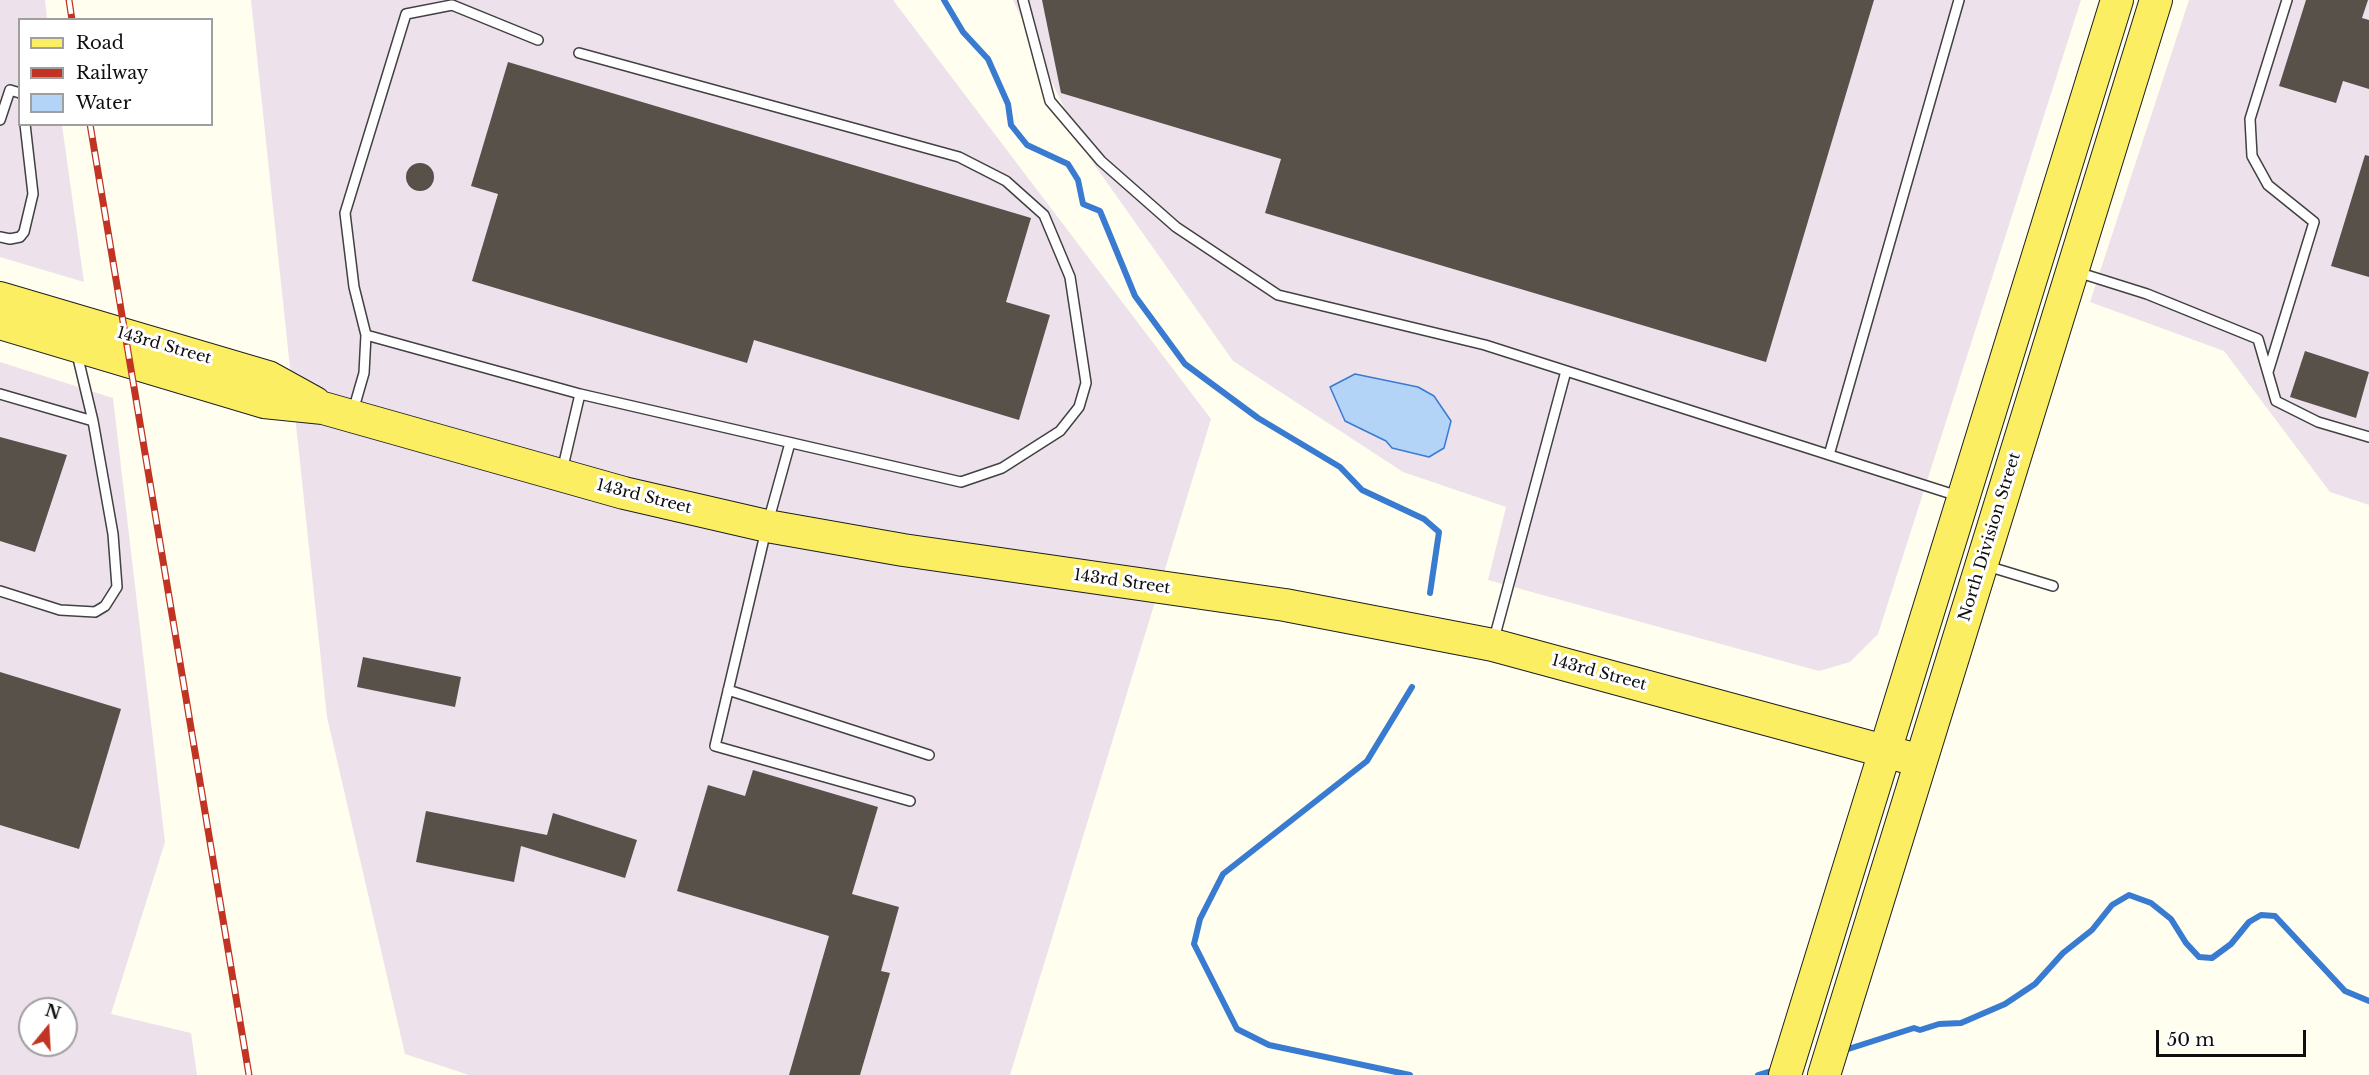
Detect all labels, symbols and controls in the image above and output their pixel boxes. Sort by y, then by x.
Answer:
legend [18,18,213,126]
text: Road [76,32,124,54]
text: Railway [76,62,148,84]
text: Water [76,92,131,114]
street label: 143rd Street [115,323,213,369]
street label: North Division Street [1955,450,2025,624]
street label: 143rd Street [594,476,694,518]
street label: 143rd Street [1072,566,1172,598]
street label: 143rd Street [1550,651,1648,695]
north arrow [18,997,78,1057]
text: N [43,1000,63,1024]
scale bar [2159,1018,2309,1056]
text: 50 m [2167,1029,2215,1051]

